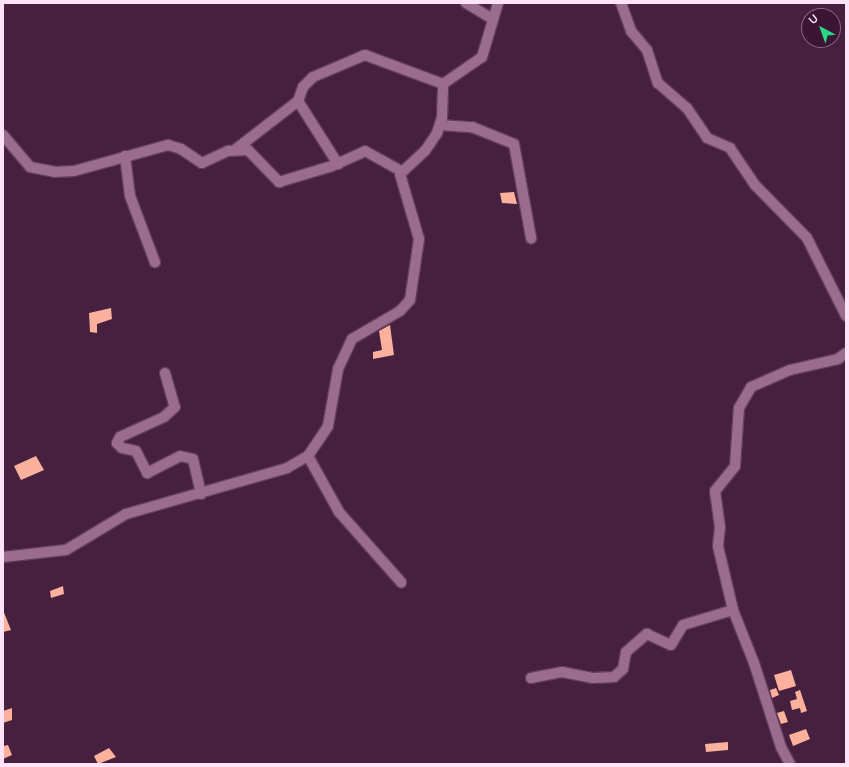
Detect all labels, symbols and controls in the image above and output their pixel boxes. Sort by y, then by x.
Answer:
north arrow [801,8,841,48]
text: U [805,11,821,28]

